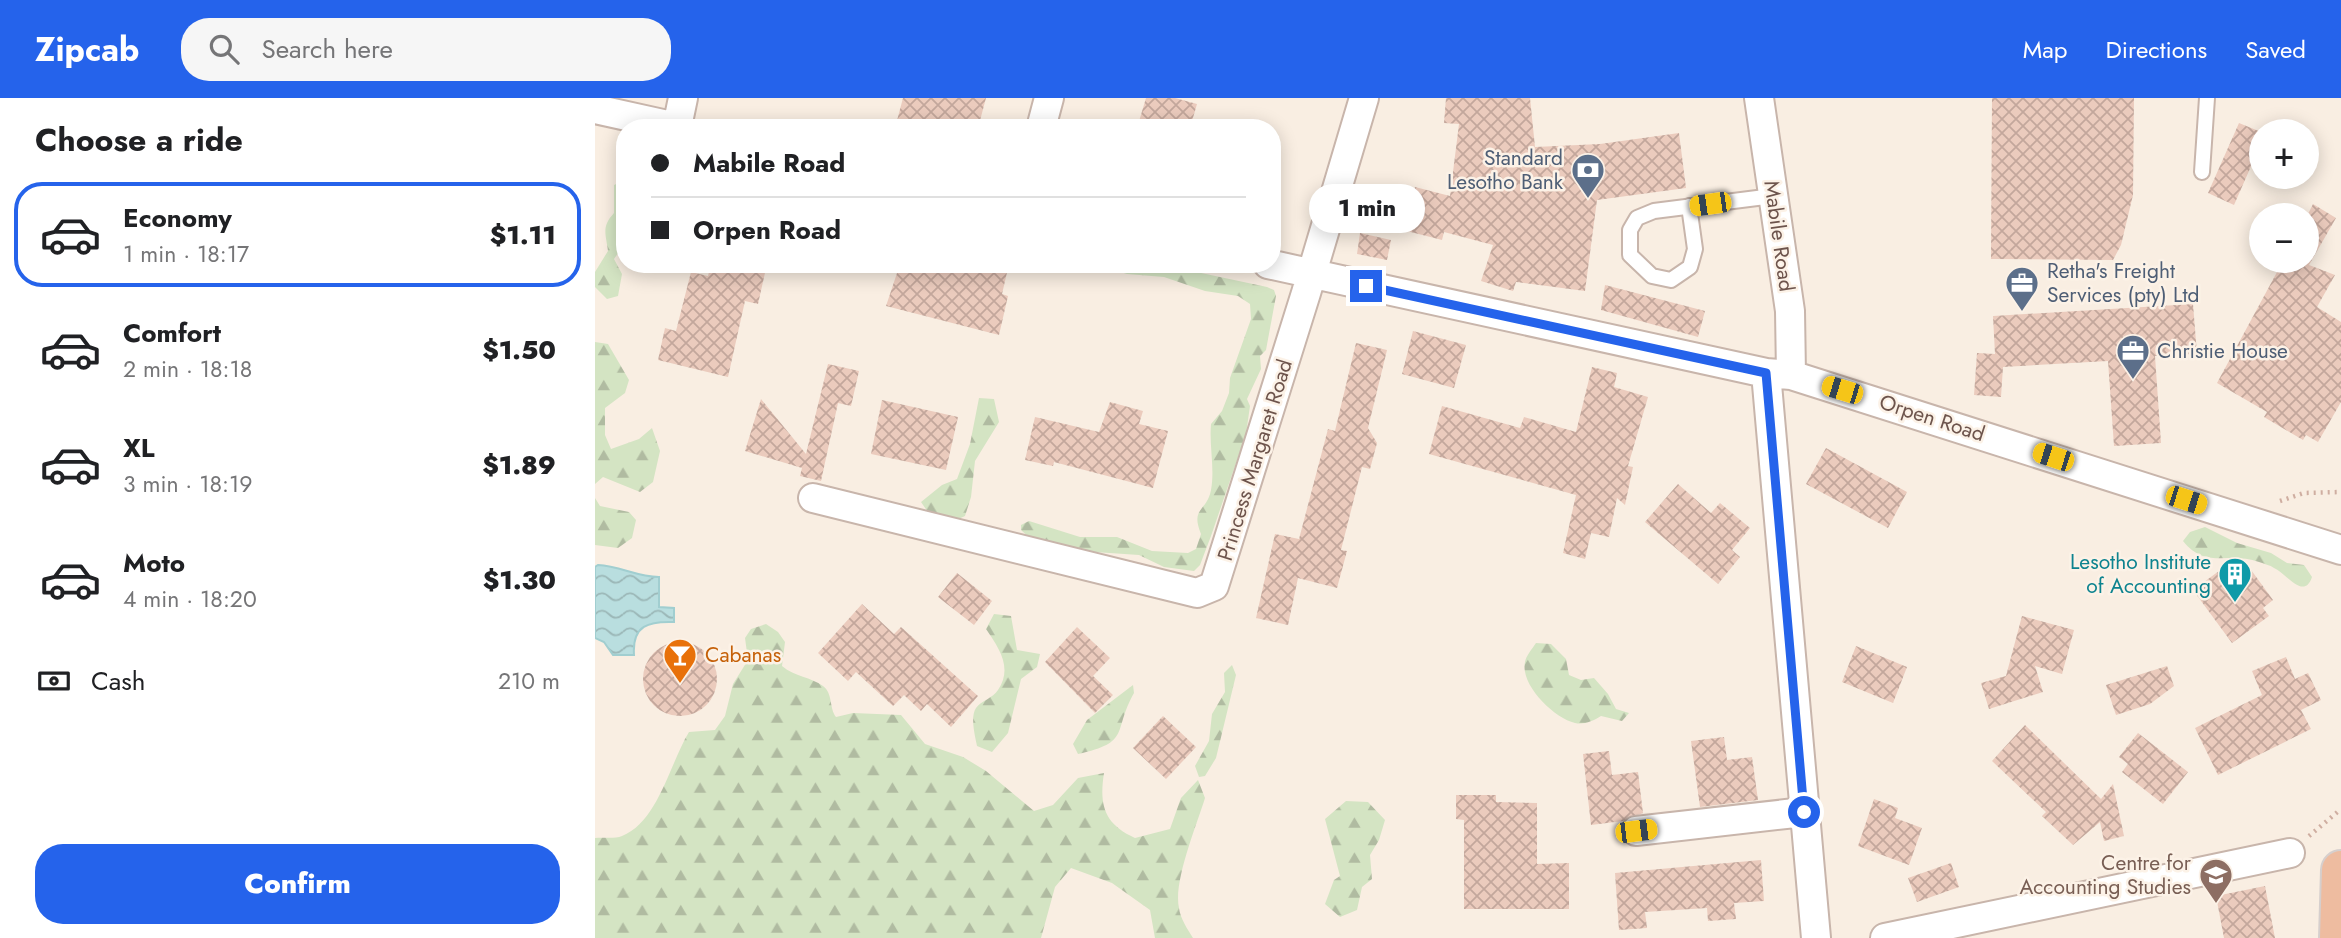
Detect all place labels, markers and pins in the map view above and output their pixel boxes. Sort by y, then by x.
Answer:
place label: Standard Lesotho Bank [1447,143,1564,197]
bank icon: Standard Lesotho Bank [1569,151,1607,200]
place label: Retha's Freight Services (pty) Ltd [2047,256,2200,310]
office icon: Retha's Freight Services (pty) Ltd [2003,264,2041,313]
office icon: Christie House [2114,332,2152,381]
place label: Christie House [2157,336,2288,366]
place label: Lesotho Institute of Accounting [2070,547,2211,601]
building icon: Lesotho Institute of Accounting [2216,555,2254,604]
bar icon: Cabanas [661,636,699,685]
place label: Cabanas [705,640,781,670]
place label: Centre for Accounting Studies [2019,848,2192,902]
school or university icon: Centre for Accounting Studies [2197,856,2235,905]

